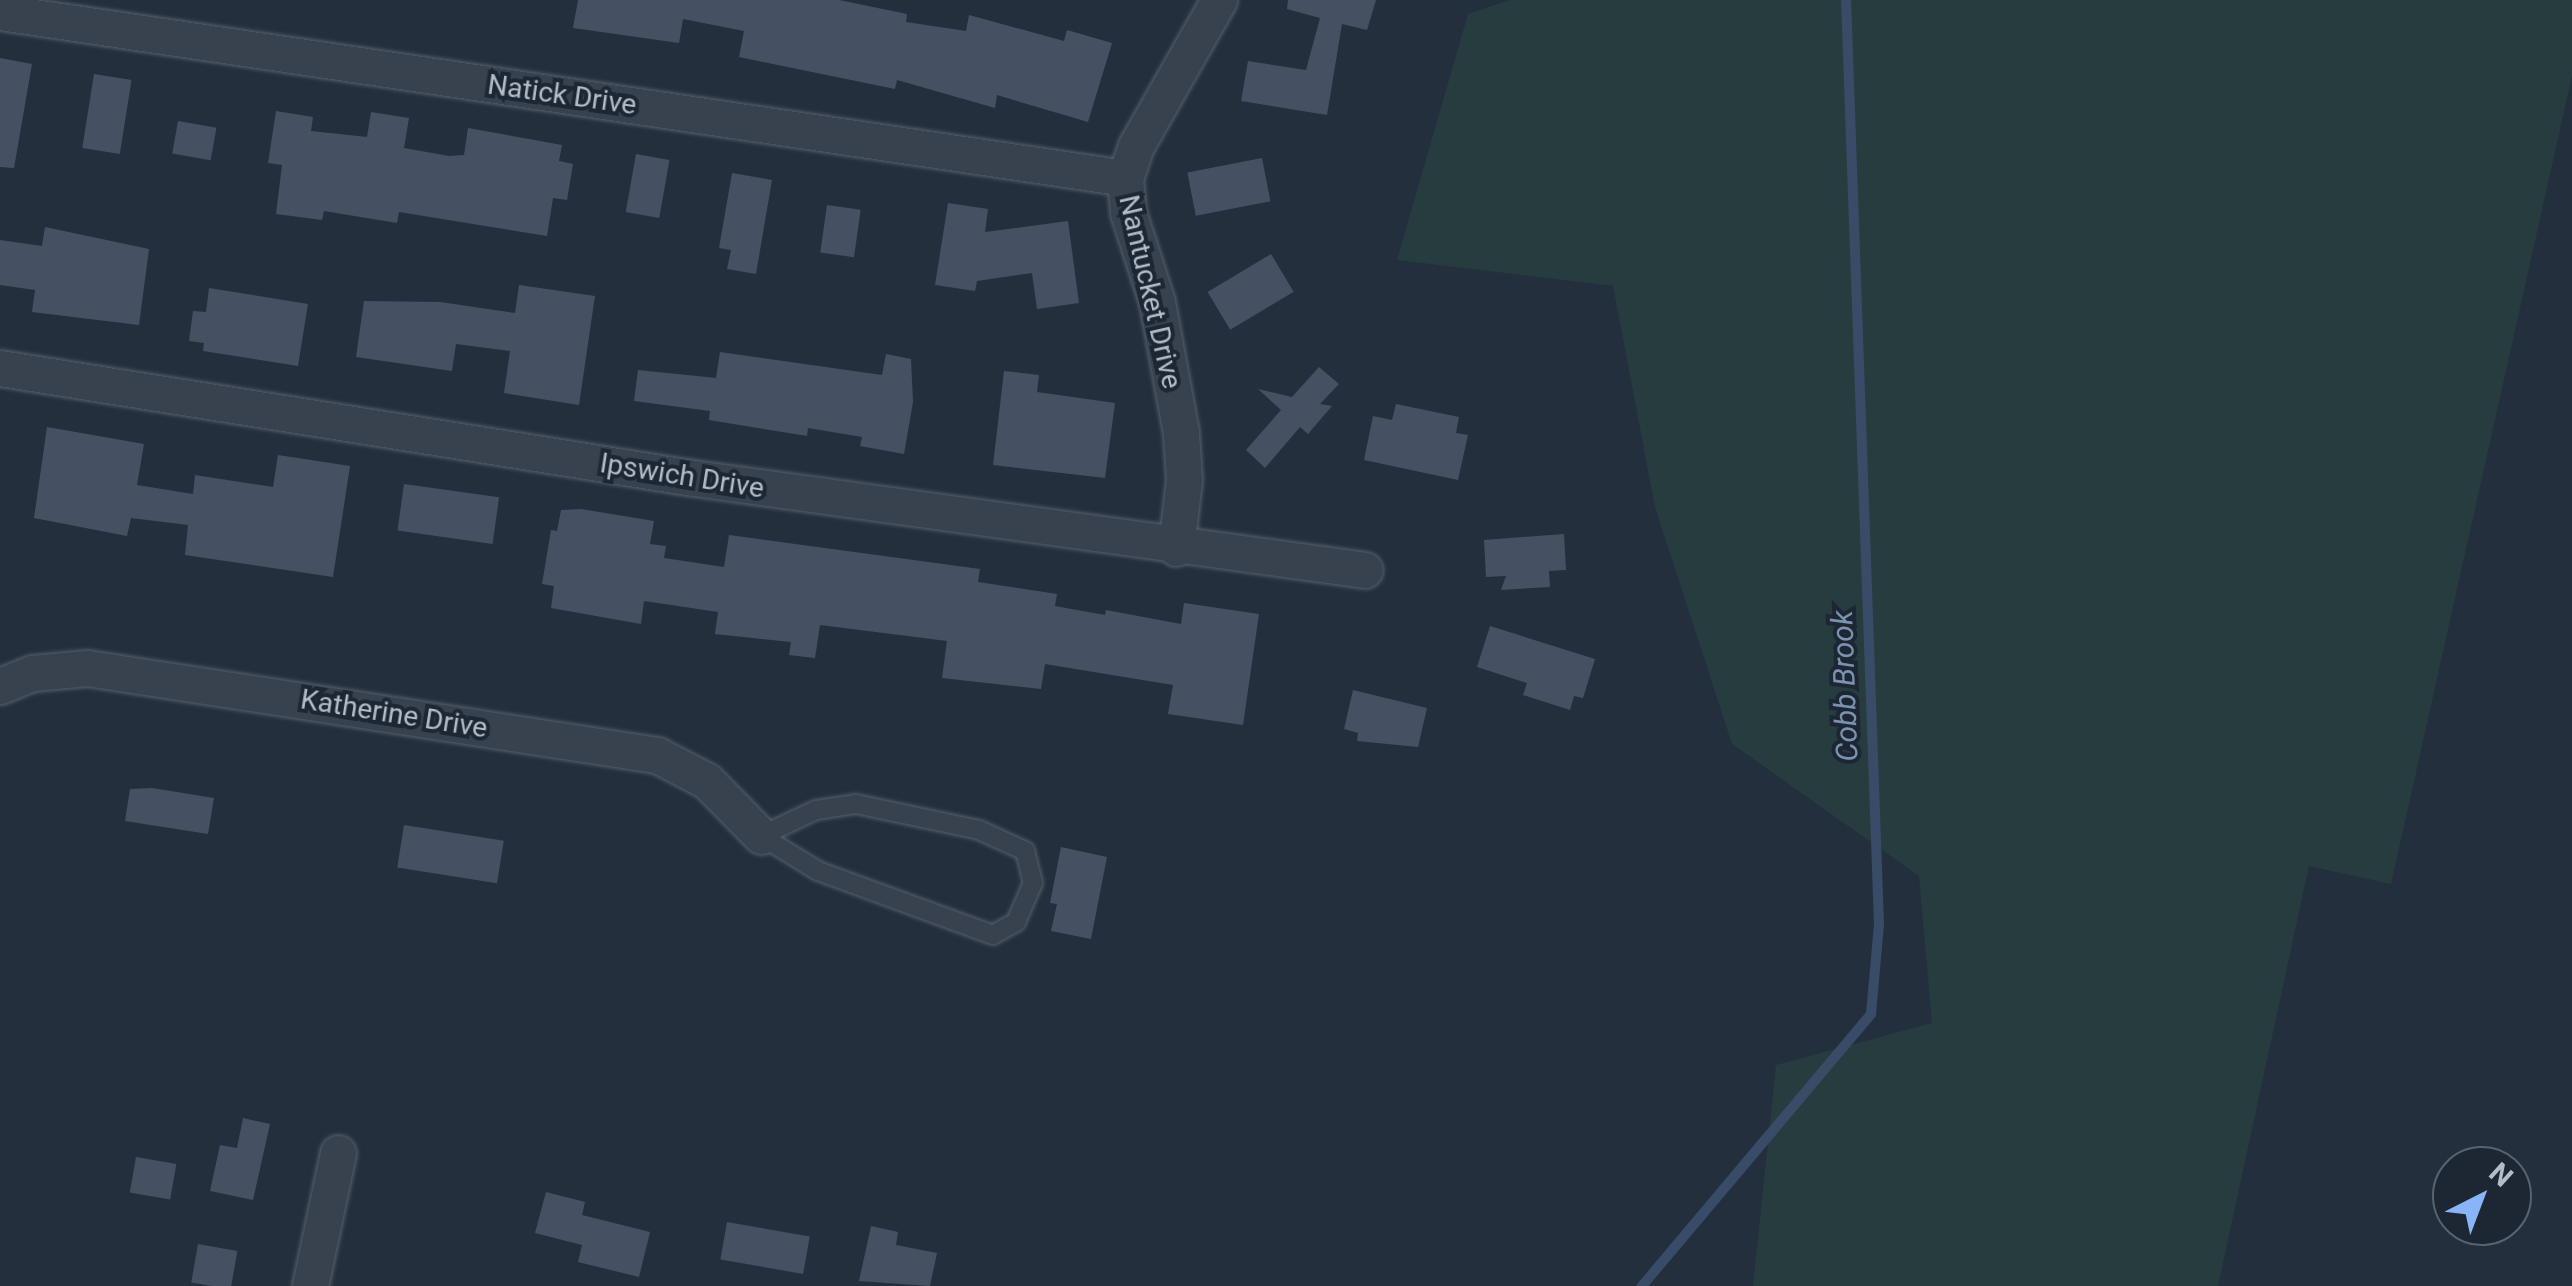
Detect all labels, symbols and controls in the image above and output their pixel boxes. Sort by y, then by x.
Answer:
street label: Natick Drive [485,68,639,122]
street label: Nantucket Drive [1111,192,1189,392]
street label: Ipswich Drive [598,446,766,506]
water label: Cobb Brook [1824,610,1866,762]
street label: Katherine Drive [298,683,490,745]
north arrow [2432,1146,2532,1246]
text: N [2483,1156,2519,1194]

